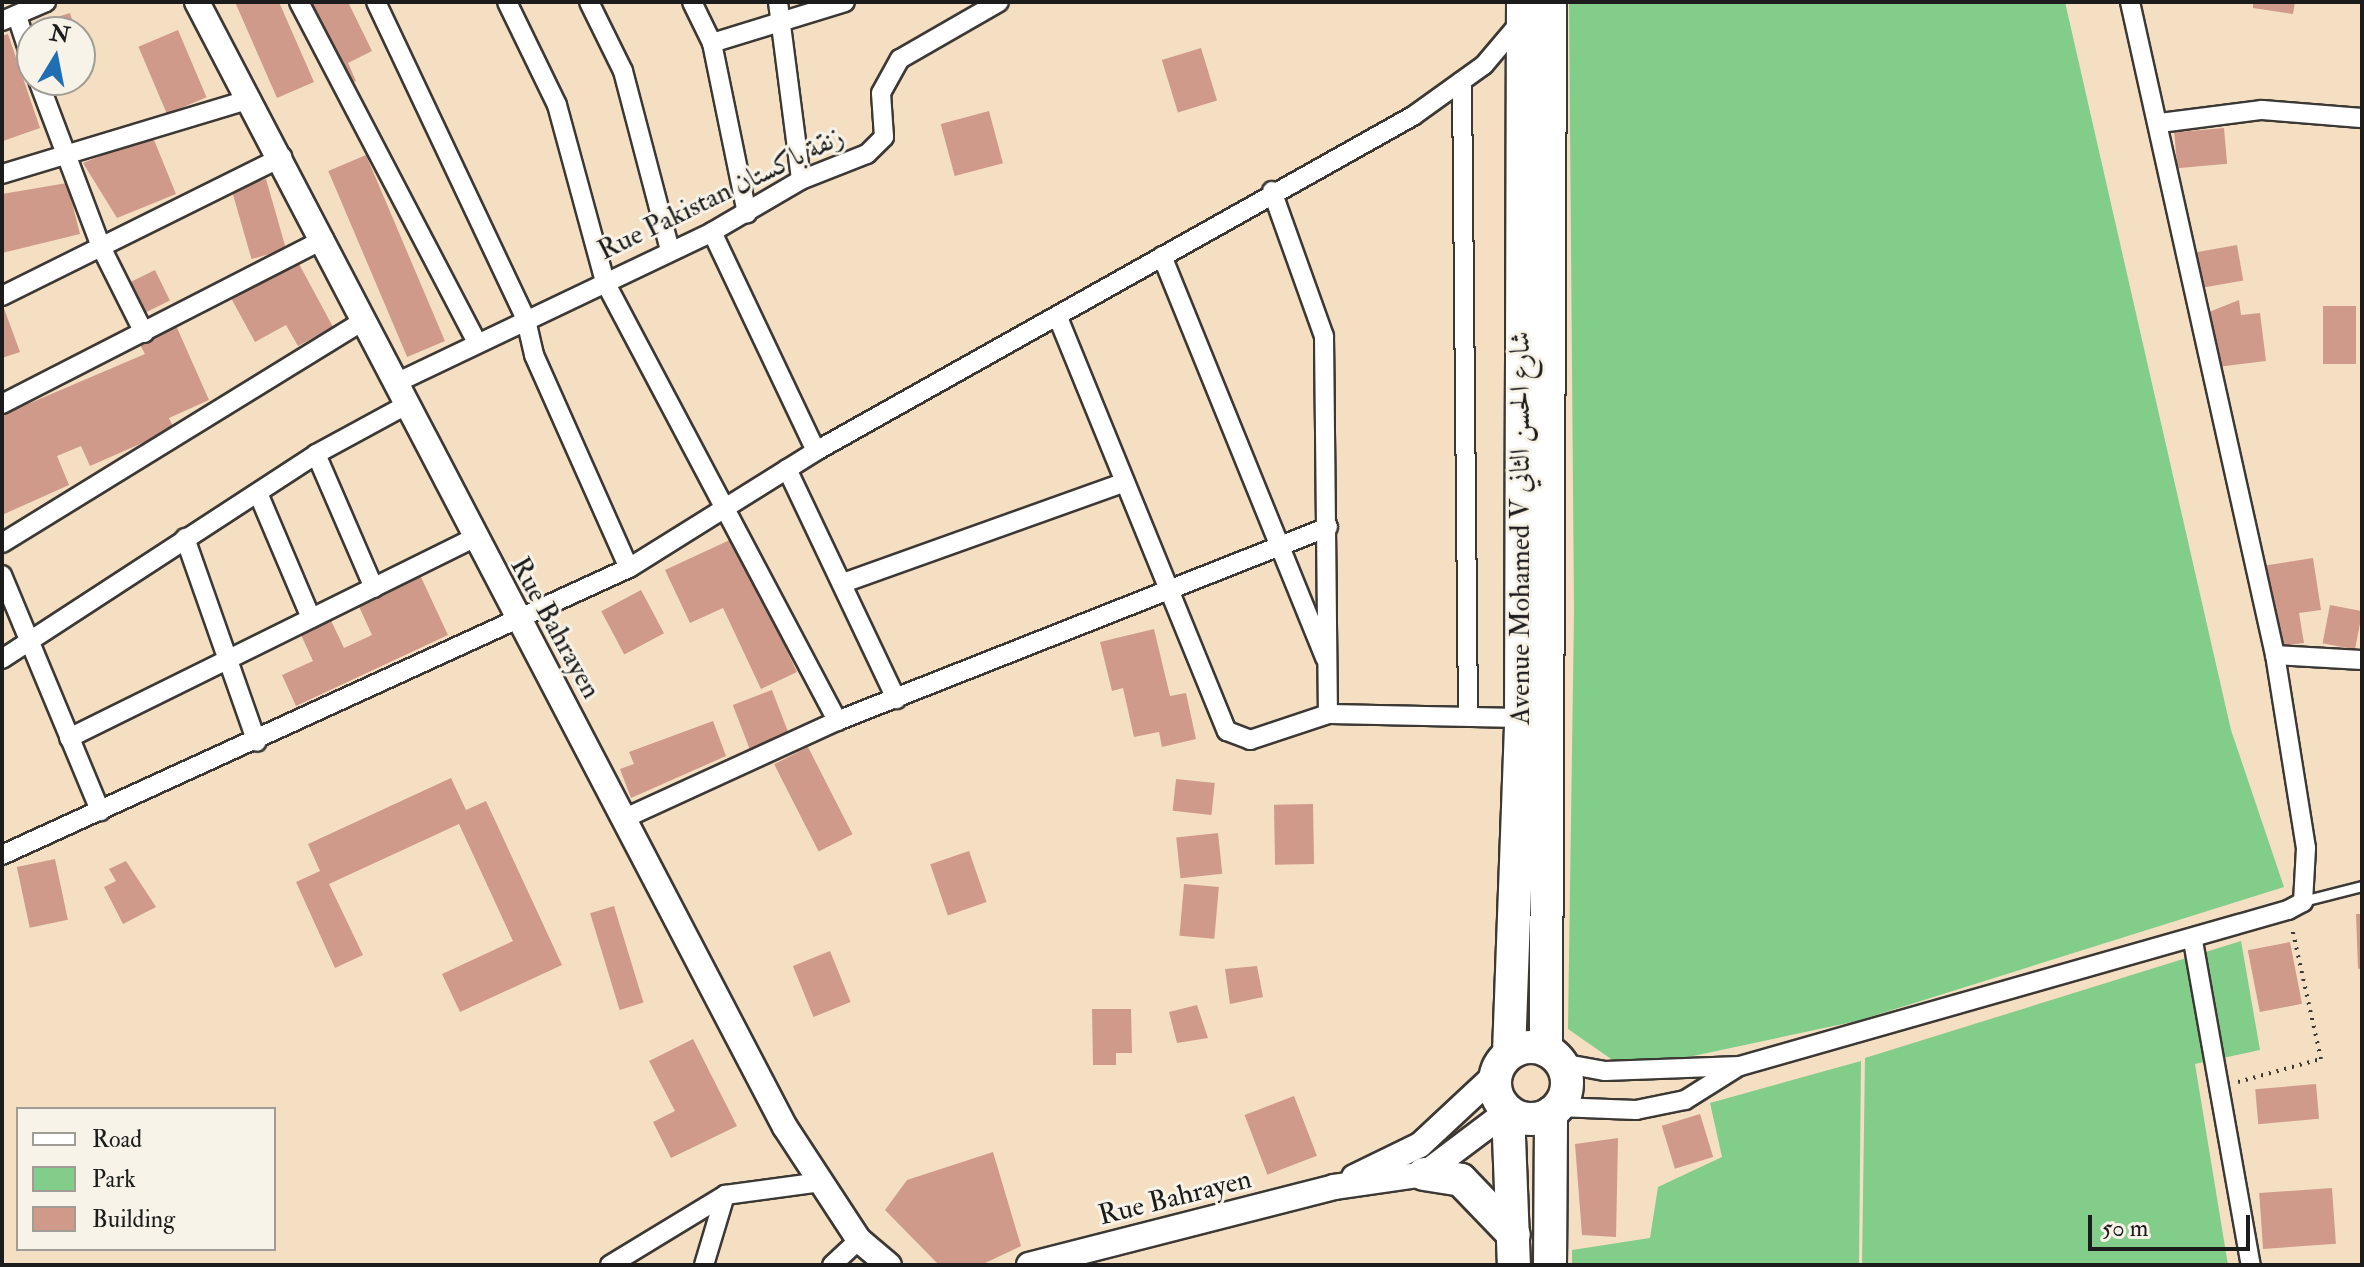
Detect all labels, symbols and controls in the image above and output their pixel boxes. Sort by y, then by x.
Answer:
north arrow [16,16,96,96]
text: N [48,19,72,50]
street label: Rue Pakistan زنقة باكستان [593,120,849,268]
street label: Avenue Mohamed V شارع الحسن الثاني [1504,331,1538,725]
street label: Rue Bahrayen [502,551,608,705]
legend [16,1107,276,1251]
text: Road [92,1124,142,1155]
street label: Rue Bahrayen [1095,1163,1255,1233]
text: Park [92,1164,136,1195]
scale bar [2092,1199,2254,1249]
text: Building [92,1204,175,1235]
text: 50 m [2102,1213,2148,1244]

